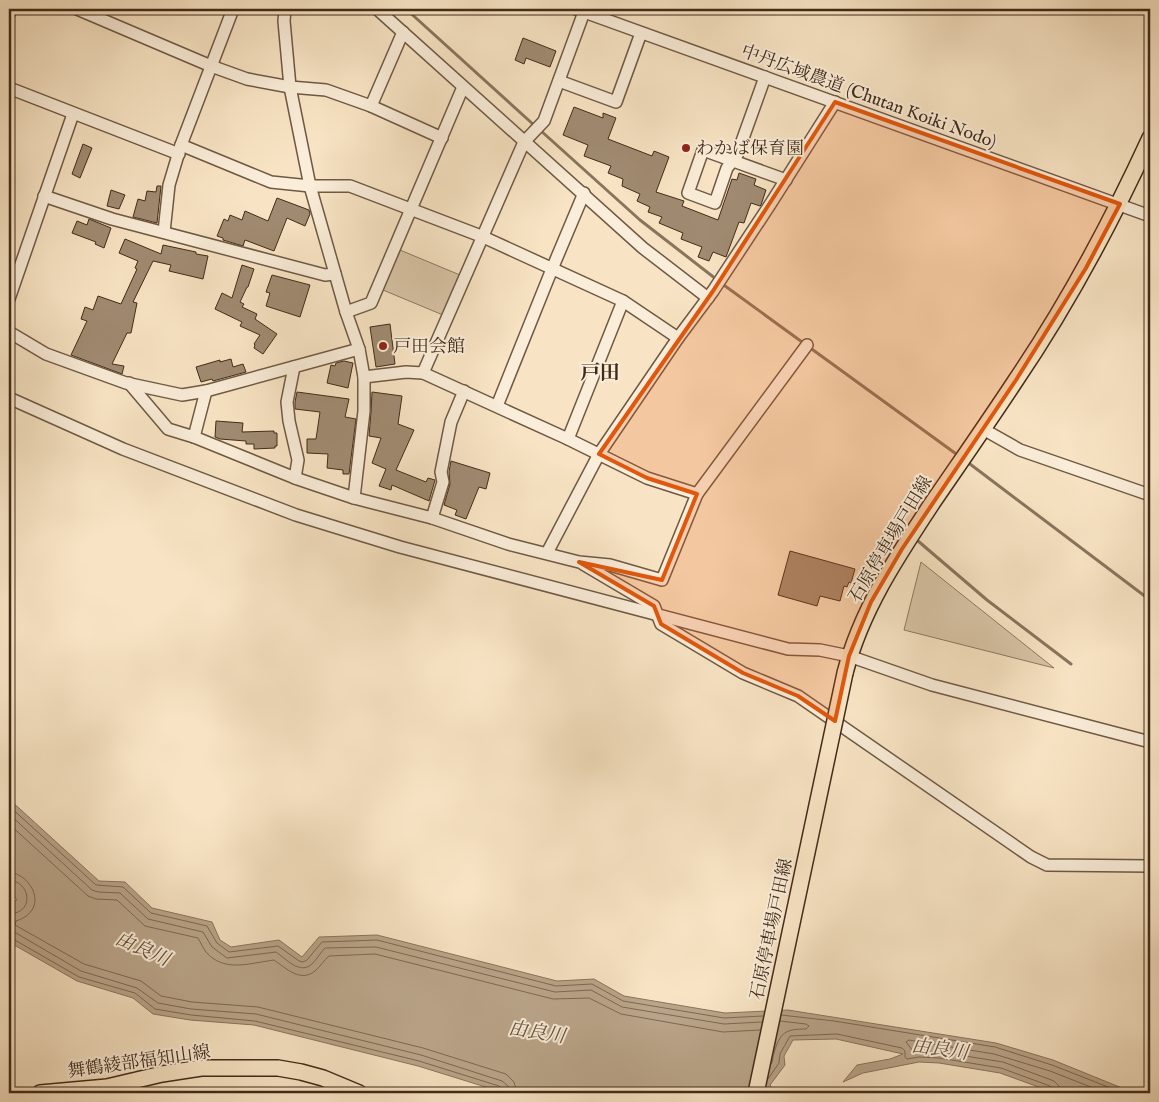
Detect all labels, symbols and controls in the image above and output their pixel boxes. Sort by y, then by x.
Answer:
street label: 中丹広域農道 (Chutan Koiki Nodo) [738,40,999,154]
place label: わかば保育園 [696,138,804,161]
marker: わかば保育園 [680,142,692,154]
place label: 戸田会館 [393,336,465,359]
marker: 戸田会館 [377,340,389,352]
district label: 戸田 [580,361,620,386]
street label: 石原停車場戸田線 [844,472,938,607]
street label: 石原停車場戸田線 [746,856,799,1002]
water label: 由良川 [111,927,175,973]
water label: 由良川 [507,1017,569,1050]
water label: 由良川 [910,1034,972,1066]
street label: 舞鶴綾部福知山線 [66,1041,212,1084]

